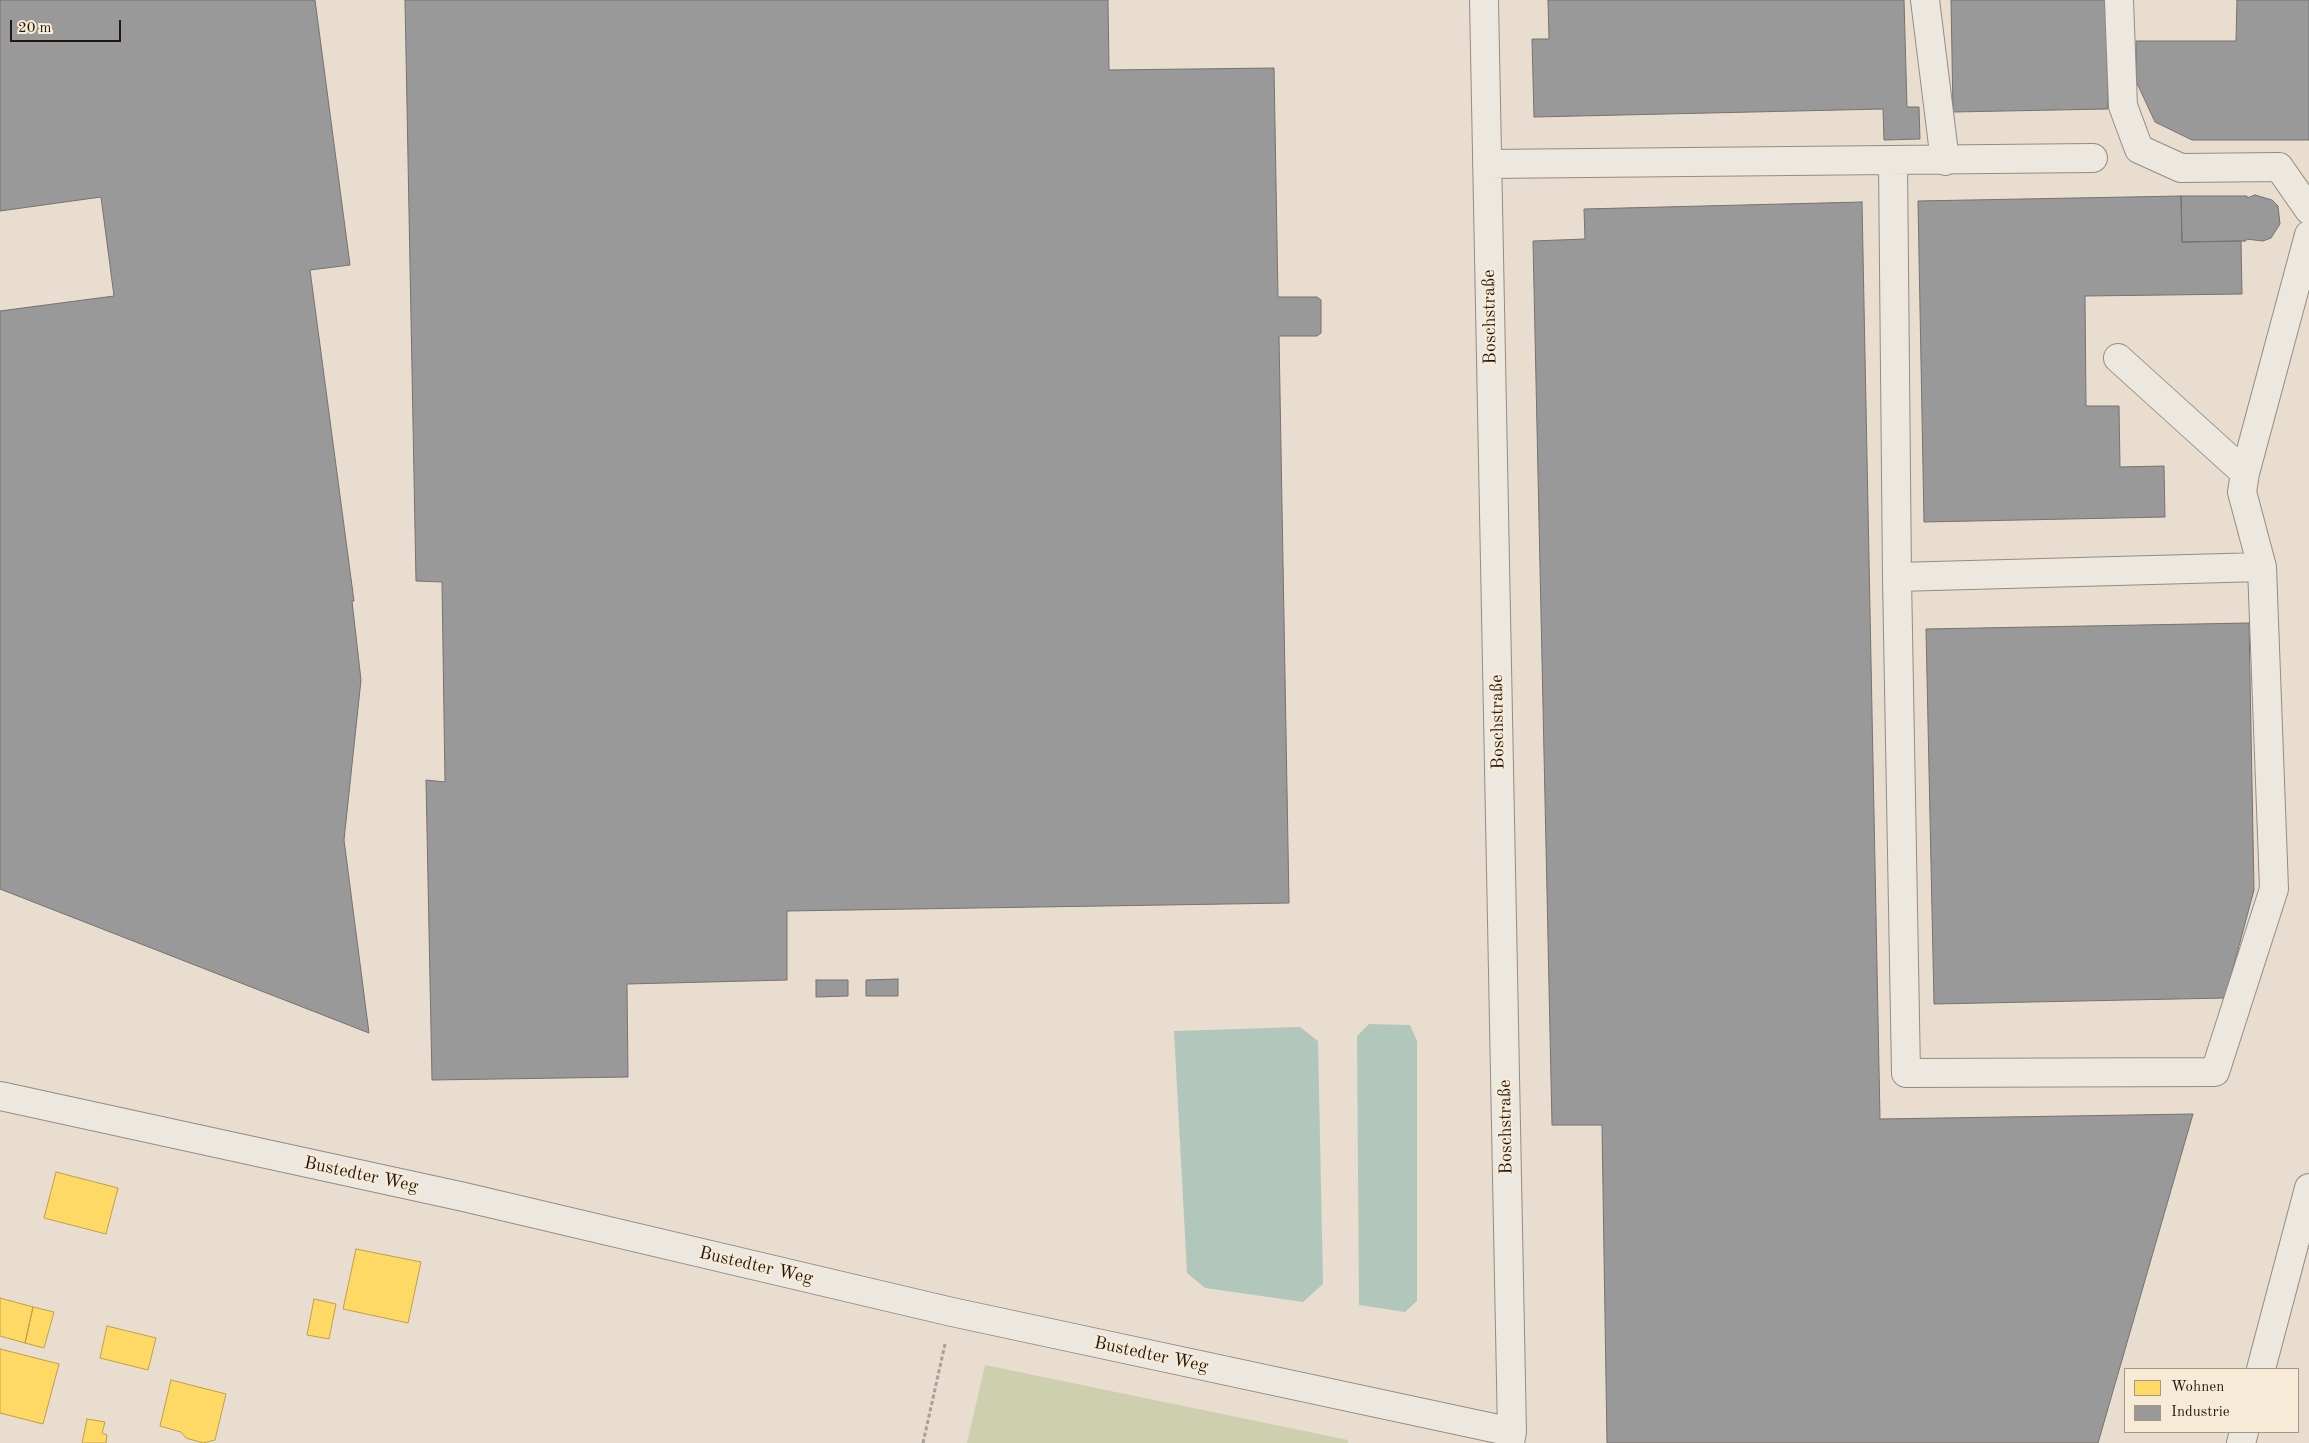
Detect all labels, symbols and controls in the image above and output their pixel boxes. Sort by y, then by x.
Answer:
scale bar [12,10,124,42]
text: 20 m [18,21,52,36]
street label: Boschstraße [1478,269,1502,365]
street label: Boschstraße [1486,674,1510,770]
street label: Boschstraße [1494,1079,1518,1175]
street label: Bustedter Weg [302,1152,420,1198]
street label: Bustedter Weg [697,1242,815,1290]
street label: Bustedter Weg [1092,1332,1210,1378]
legend [2124,1368,2299,1433]
text: Wohnen [2171,1380,2224,1395]
text: Industrie [2171,1405,2230,1420]

